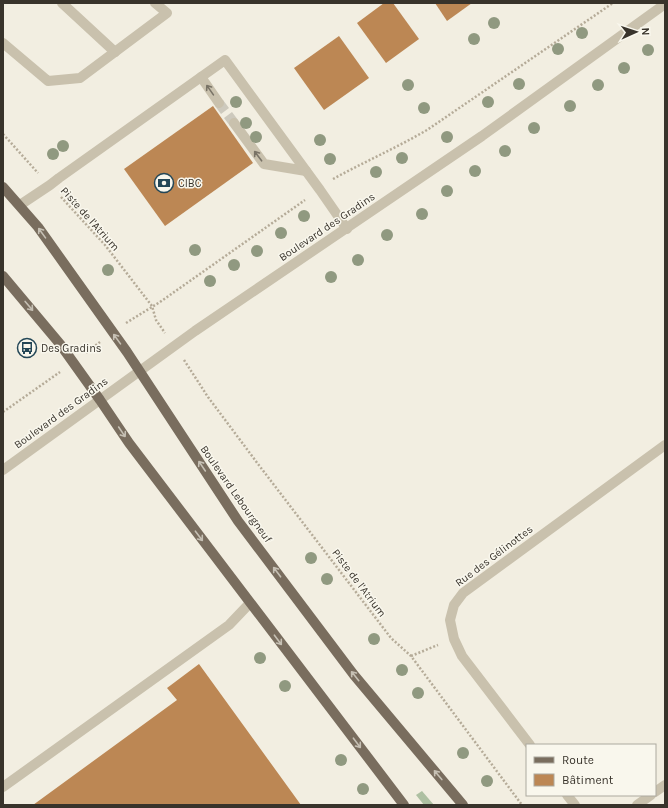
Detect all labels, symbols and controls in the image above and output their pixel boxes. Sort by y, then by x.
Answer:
north arrow [616,12,656,52]
text: N [639,27,652,36]
one-way arrow [206,85,214,96]
one-way arrow [254,151,262,162]
bank icon: CIBC [153,172,175,194]
place label: CIBC [178,177,202,190]
street label: Piste de l'Atrium [58,184,122,254]
street label: Boulevard des Gradins [277,190,378,264]
one-way arrow [38,228,46,239]
one-way arrow [24,300,33,311]
one-way arrow [113,334,122,345]
bus stop icon: Des Gradins [16,337,38,359]
place label: Des Gradins [41,342,102,355]
street label: Boulevard des Gradins [12,374,111,451]
one-way arrow [118,426,126,438]
street label: Boulevard Lebourgneuf [198,443,275,545]
one-way arrow [197,460,206,471]
street label: Rue des Gélinottes [453,522,535,589]
one-way arrow [195,531,204,542]
street label: Piste de l'Atrium [329,547,389,619]
one-way arrow [272,566,281,577]
one-way arrow [274,634,282,645]
one-way arrow [350,670,359,681]
one-way arrow [353,738,361,749]
legend [526,744,656,796]
text: Route [562,753,594,767]
one-way arrow [434,770,443,781]
text: Bâtiment [562,773,614,787]

